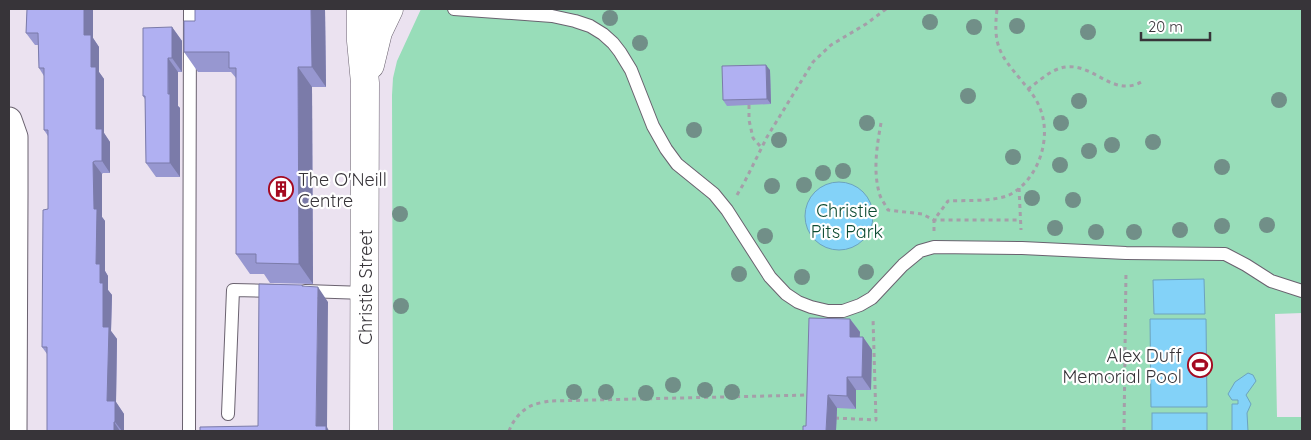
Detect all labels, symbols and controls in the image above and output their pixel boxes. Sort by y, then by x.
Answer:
scale bar [1141,10,1210,42]
text: 20 m [1148,17,1183,36]
place label: The O'Neill Centre [298,168,387,212]
building icon: The O'Neill Centre [268,176,294,202]
park label: Christie Pits Park [811,199,883,243]
street label: Christie Street [354,229,377,345]
place label: Alex Duff Memorial Pool [1062,344,1182,388]
sports icon: Alex Duff Memorial Pool [1187,352,1213,378]

